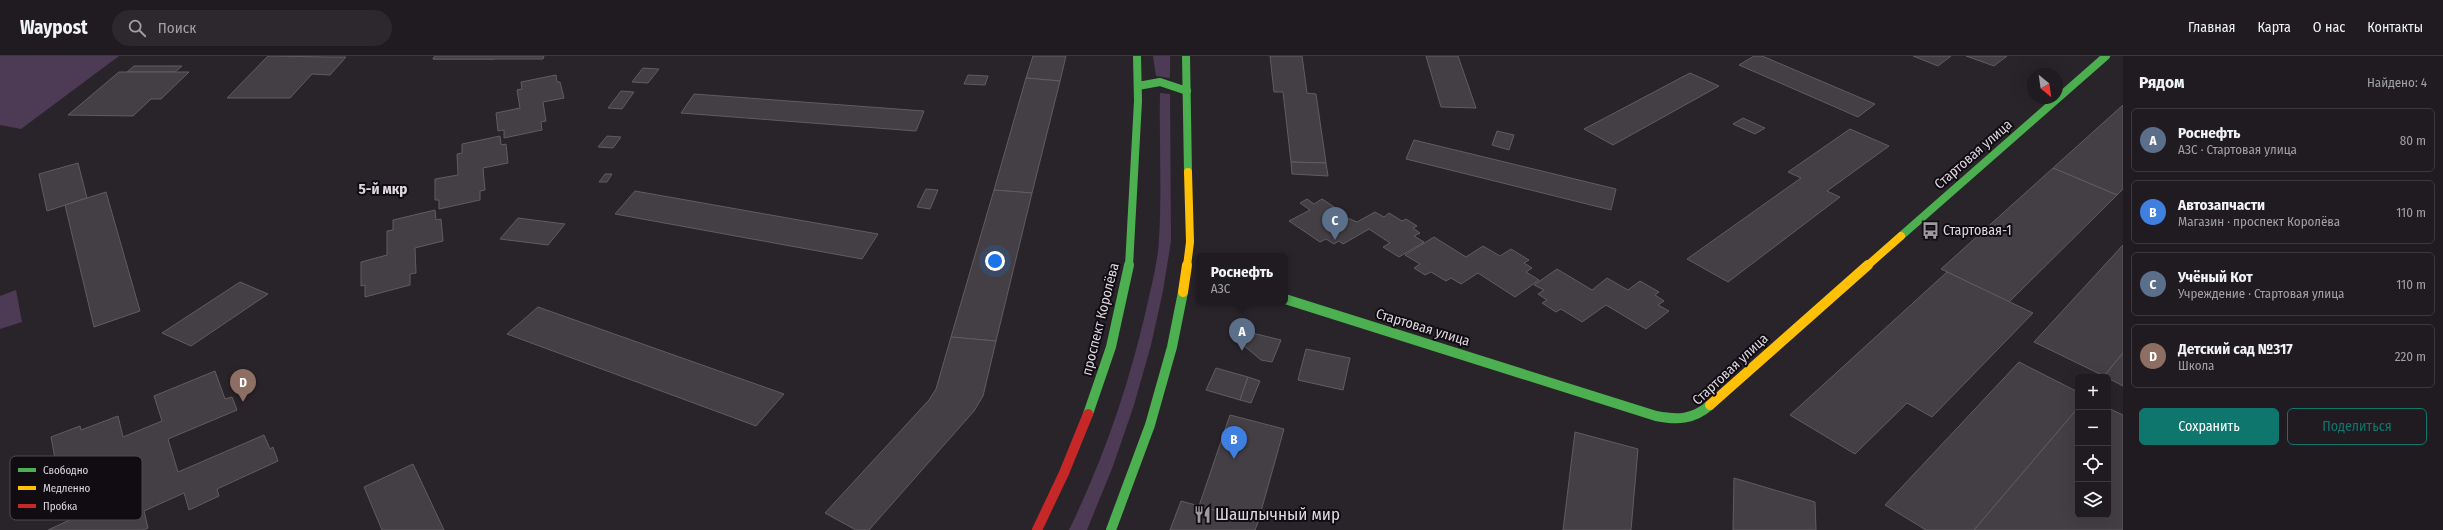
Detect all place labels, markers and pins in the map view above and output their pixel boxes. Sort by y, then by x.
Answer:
pin: C [1322,207,1348,240]
bus stop icon: Стартовая-1 [1920,220,1940,240]
place label: Стартовая-1 [1943,222,2012,239]
pin: A [1229,318,1255,351]
pin: D [230,369,256,402]
pin: B [1221,426,1247,459]
restaurant icon: Шашлычный мир [1192,504,1212,524]
place label: Шашлычный мир [1215,504,1340,525]

